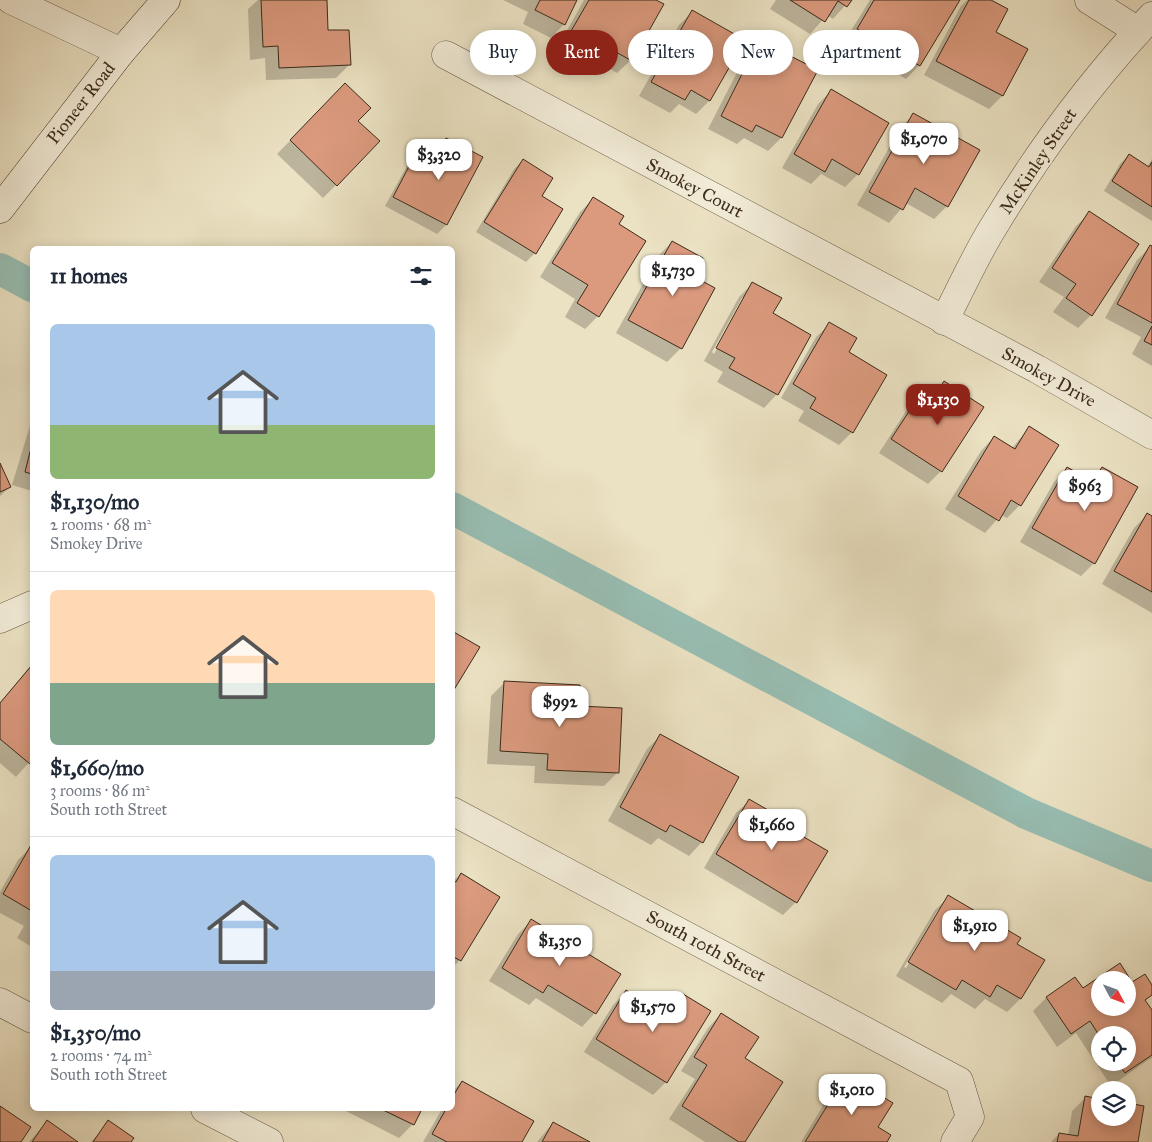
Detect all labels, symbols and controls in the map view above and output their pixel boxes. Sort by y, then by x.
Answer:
chip: Buy [470,30,536,75]
chip: Rent [546,30,618,75]
chip: Filters [628,30,713,75]
chip: New [723,30,793,75]
chip: Apartment [803,30,919,75]
street label: Pioneer Road [42,58,120,148]
street label: McKinley Street [995,104,1082,218]
pin: $1,070 [883,122,965,165]
text: $1,070 [900,129,948,148]
pin: $3,320 [398,138,480,181]
text: $3,320 [417,145,461,164]
street label: Smokey Court [643,153,748,223]
pin: $1,730 [632,254,714,297]
text: $1,730 [651,261,695,280]
icon: filters [407,262,435,290]
text: 11 homes [50,263,127,289]
street label: Smokey Drive [998,342,1100,412]
icon: home [198,357,288,447]
pin: $1,130 [897,384,979,426]
text: $1,130 [917,390,959,409]
pin: $963 [1055,470,1115,512]
text: $963 [1069,476,1101,495]
text: $1,130/mo [50,489,139,515]
text: 2 rooms · 68 m² [50,515,151,534]
text: Smokey Drive [50,534,142,553]
icon: home [198,622,288,712]
pin: $992 [530,686,590,728]
text: $992 [543,692,577,711]
text: $1,660/mo [50,755,144,781]
text: 3 rooms · 86 m² [50,781,150,800]
text: South 10th Street [50,800,167,819]
pin: $1,660 [731,808,813,851]
text: $1,660 [749,815,795,834]
icon: home [198,887,288,977]
street label: South 10th Street [643,905,770,987]
pin: $1,910 [934,910,1016,952]
text: $1,910 [953,916,997,935]
pin: $1,350 [519,924,601,967]
text: $1,350 [538,931,582,950]
north arrow [1091,971,1136,1016]
map controls [1091,971,1136,1126]
pin: $1,570 [612,990,694,1033]
text: $1,570 [630,997,676,1016]
text: $1,350/mo [50,1020,141,1046]
button: locate [1091,1026,1136,1071]
text: 2 rooms · 74 m² [50,1046,152,1065]
text: South 10th Street [50,1065,167,1084]
pin: $1,010 [811,1074,893,1116]
text: $1,010 [830,1080,874,1099]
button: layers [1091,1081,1136,1126]

